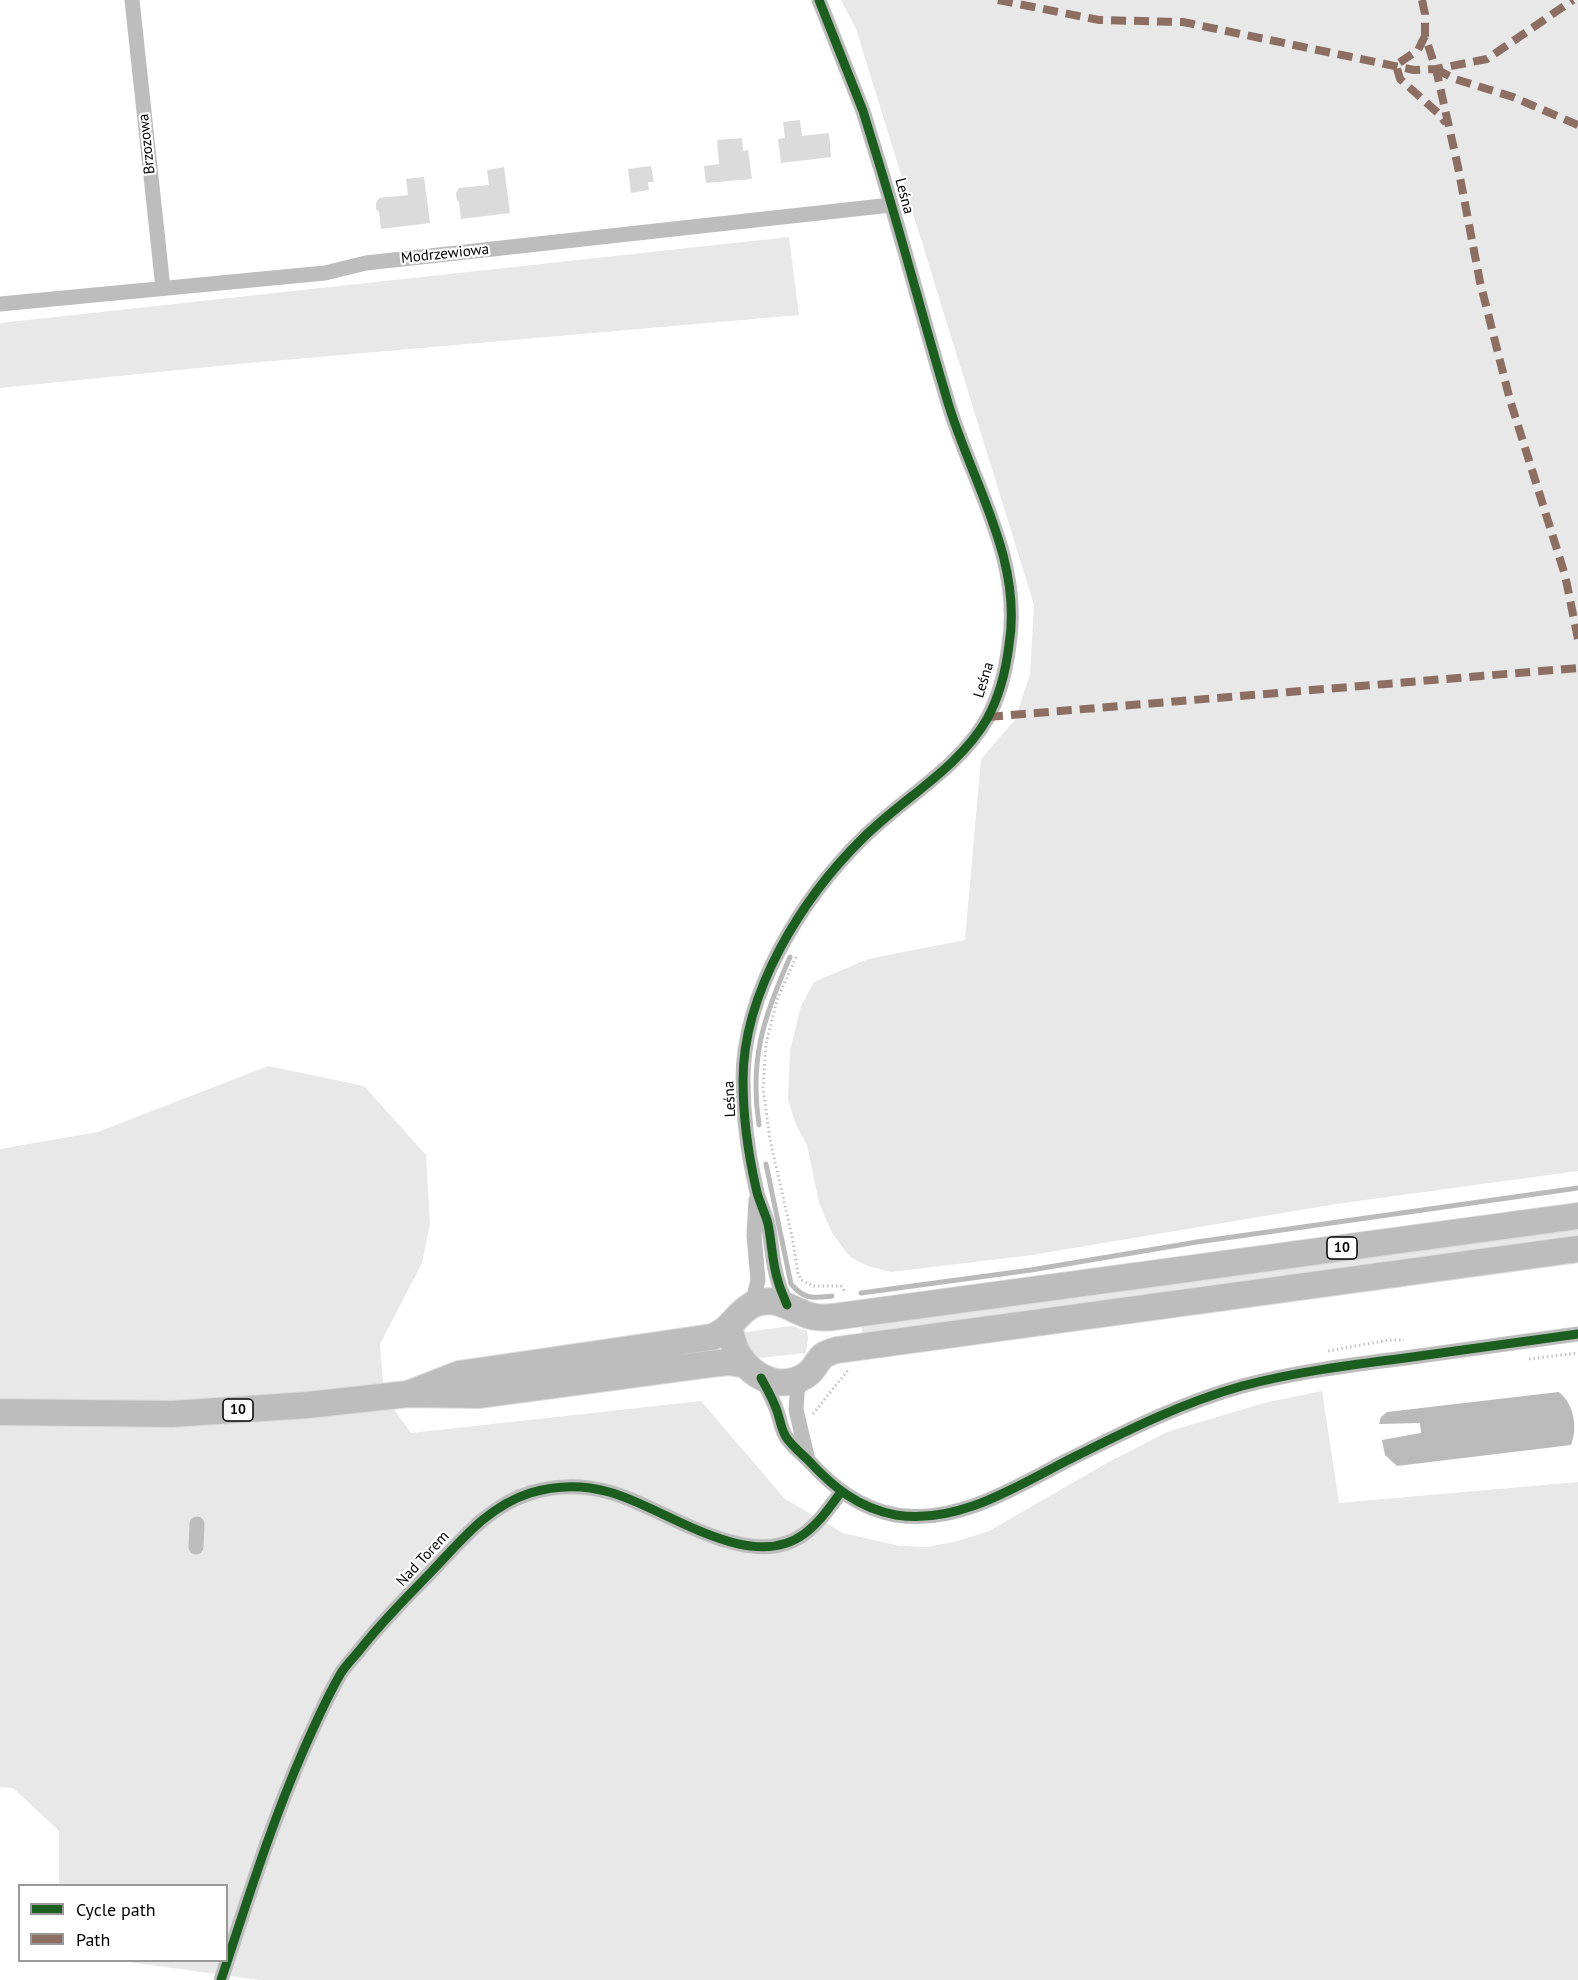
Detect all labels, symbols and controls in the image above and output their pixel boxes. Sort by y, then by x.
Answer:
street label: Brzozowa [135,113,159,175]
street label: Leśna [891,176,917,216]
street label: Modrzewiowa [400,240,490,268]
street label: Leśna [970,660,998,700]
street label: Leśna [720,1080,740,1118]
road number: 10 [1327,1237,1357,1259]
road number: 10 [223,1399,253,1421]
street label: Nad Torem [393,1528,453,1590]
legend [18,1884,228,1962]
text: Cycle path [76,1898,156,1921]
text: Path [76,1928,110,1951]

